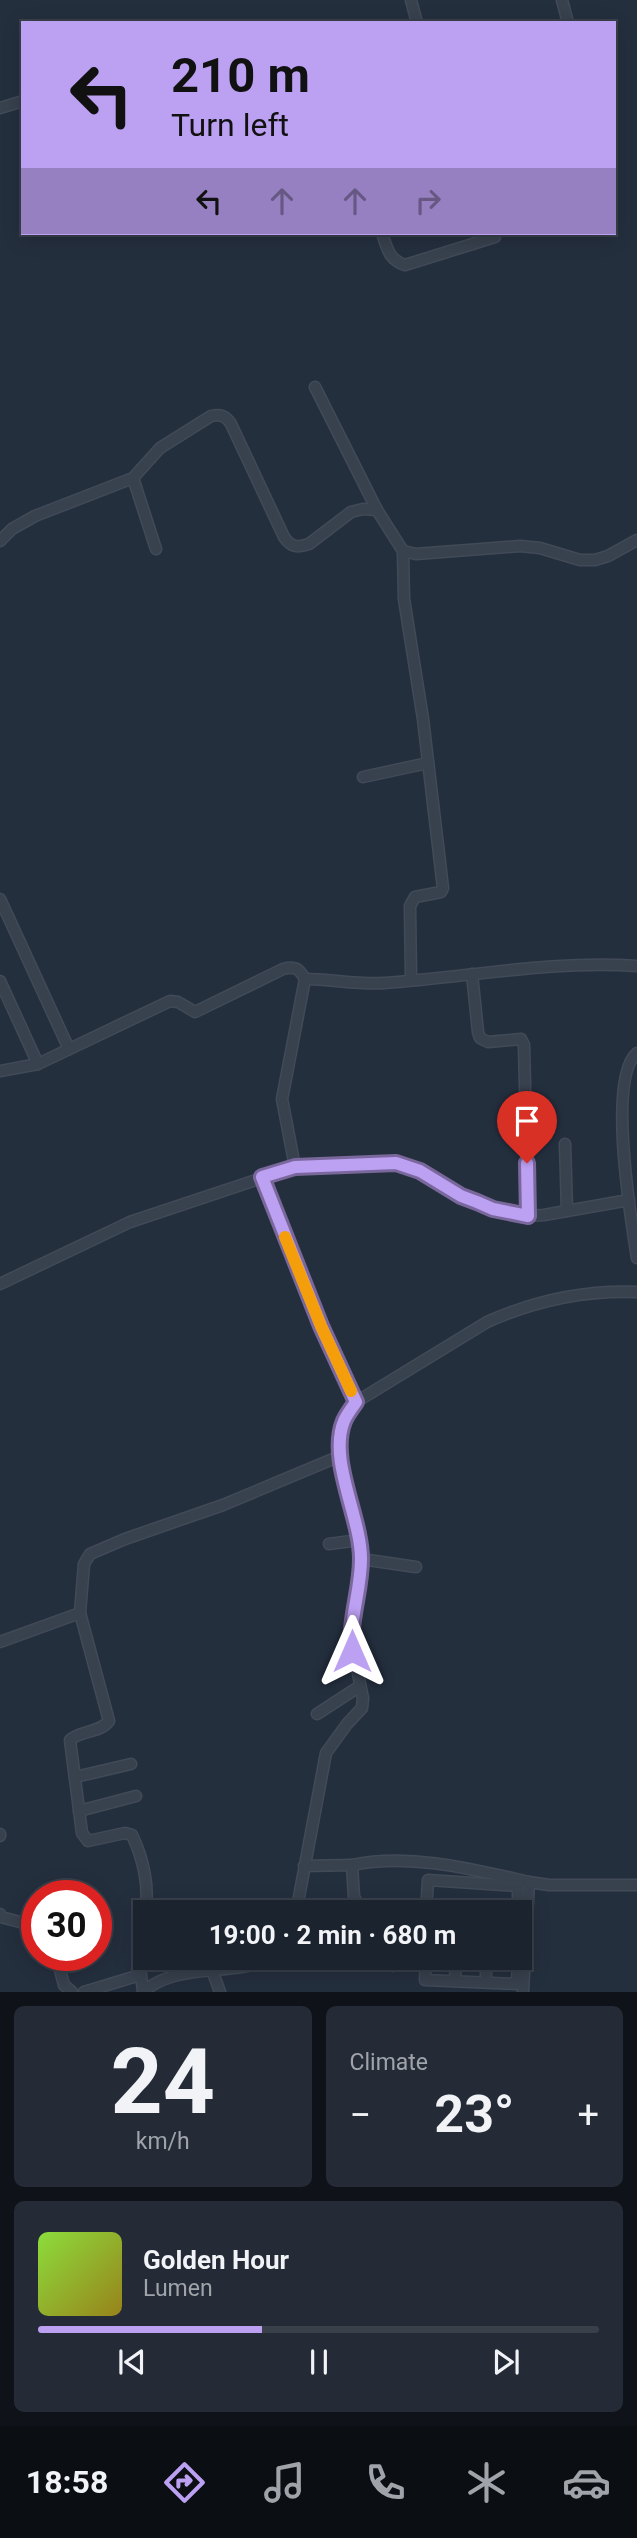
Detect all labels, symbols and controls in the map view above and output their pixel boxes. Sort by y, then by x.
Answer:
text: 210 m [171,47,310,104]
icon: left [56,49,147,140]
text: Turn left [171,106,289,144]
icon: left [190,182,228,220]
icon: ahead [263,182,301,220]
icon: ahead [336,182,374,220]
icon: right [409,182,447,220]
pin [497,1091,557,1163]
icon: arrive [508,1102,546,1140]
position arrow [315,1614,389,1688]
speed limit sign: 30 [21,1880,112,1971]
text: 19:00 · 2 min · 680 m [209,1920,456,1950]
text: 24 [111,2029,215,2135]
text: Climate [350,2049,428,2076]
text: 23° [434,2084,514,2145]
text: − [350,2093,371,2137]
text: + [577,2093,599,2137]
text: km/h [136,2128,190,2155]
text: Golden Hour [143,2245,289,2275]
text: Lumen [143,2275,213,2302]
icon: previous [113,2343,151,2381]
icon: pause [300,2343,338,2381]
icon: next [487,2343,525,2381]
icon: directions [160,2458,209,2507]
icon: music [260,2458,309,2507]
icon: phone [361,2458,410,2507]
icon: climate [462,2458,511,2507]
icon: car [562,2458,611,2507]
text: 18:58 [26,2463,108,2501]

